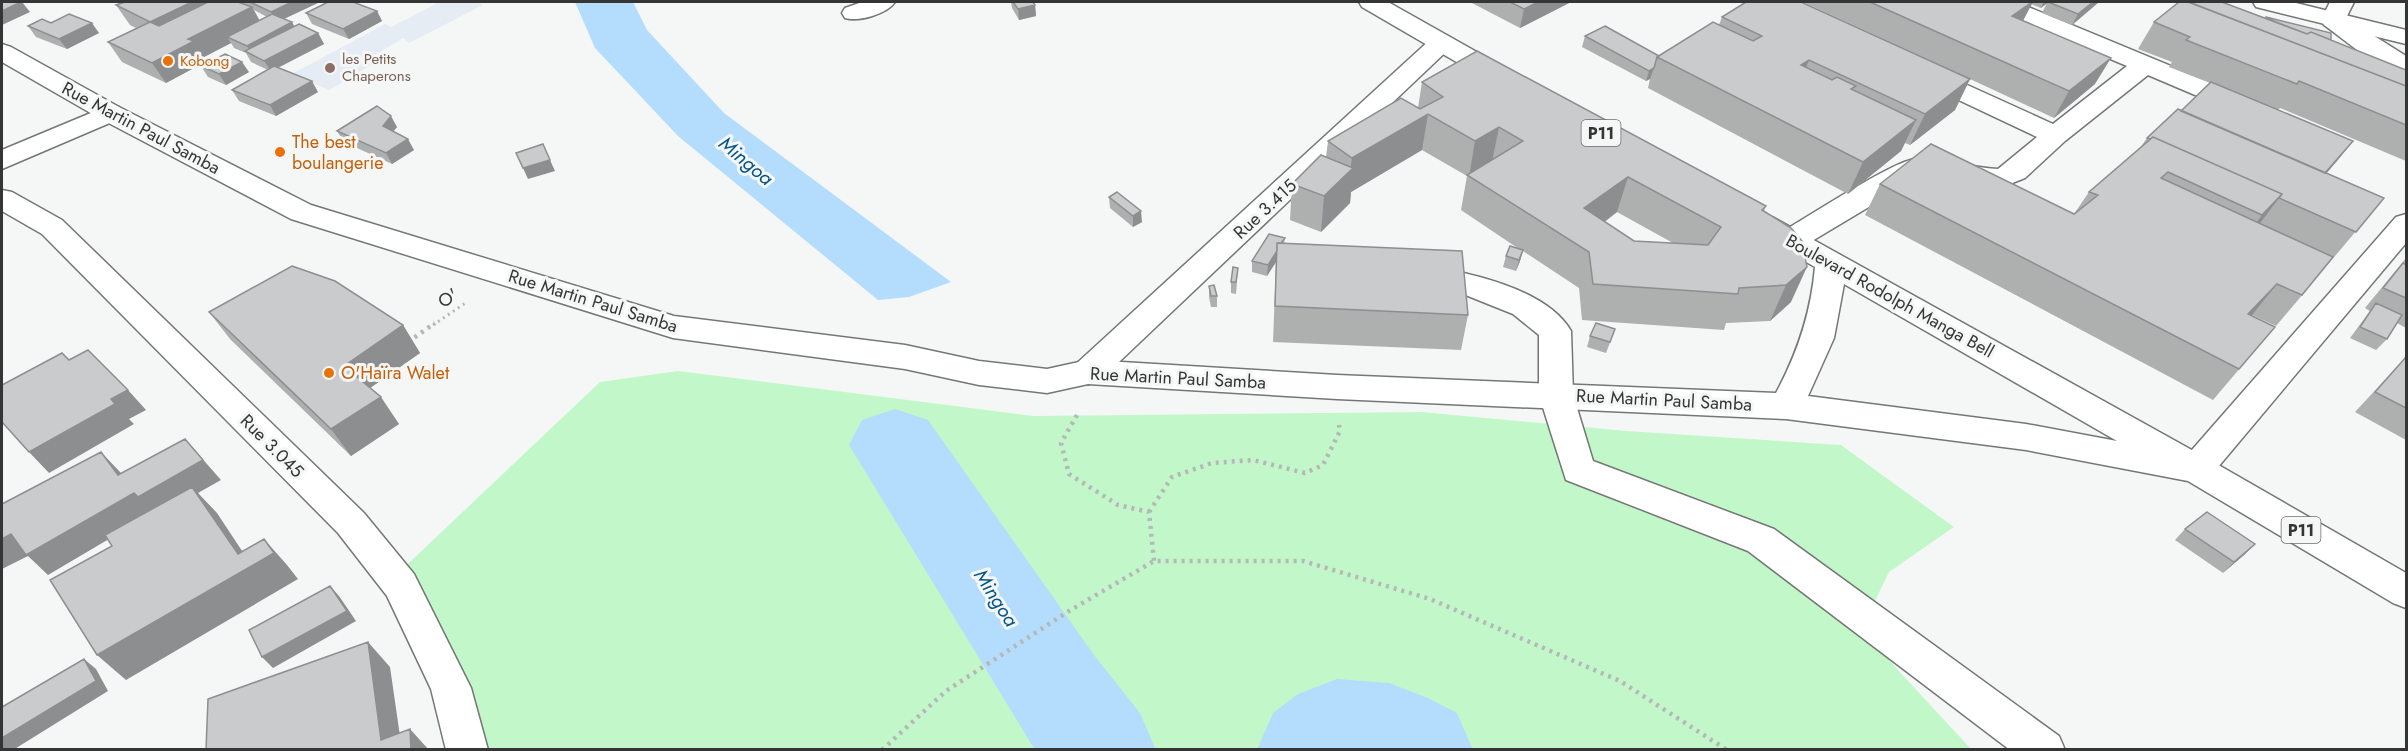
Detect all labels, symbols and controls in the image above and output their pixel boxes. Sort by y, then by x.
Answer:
place label: les Petits Chaperons [342,48,411,87]
place label: Kobong [180,50,229,72]
marker: Kobong [161,54,175,68]
marker: les Petits Chaperons [323,61,337,75]
street label: Rue Martin Paul Samba [57,75,225,181]
road number: P11 [1582,120,1620,146]
place label: The best boulangerie [292,129,383,176]
water label: Mingoa [712,129,780,193]
marker: The best boulangerie [273,145,287,159]
street label: Rue 3.415 [1228,173,1302,245]
street label: Boulevard Rodolph Manga Bell [1781,228,1999,364]
street label: Rue Martin Paul Samba [505,263,681,339]
street label: O' [433,282,463,314]
place label: O'Haïra Walet [341,360,450,386]
street label: Rue Martin Paul Samba [1089,360,1267,396]
marker: O'Haïra Walet [322,366,336,380]
street label: Rue Martin Paul Samba [1575,382,1753,418]
street label: Rue 3.045 [234,408,310,484]
road number: P11 [2282,517,2320,543]
water label: Mingoa [967,563,1025,633]

